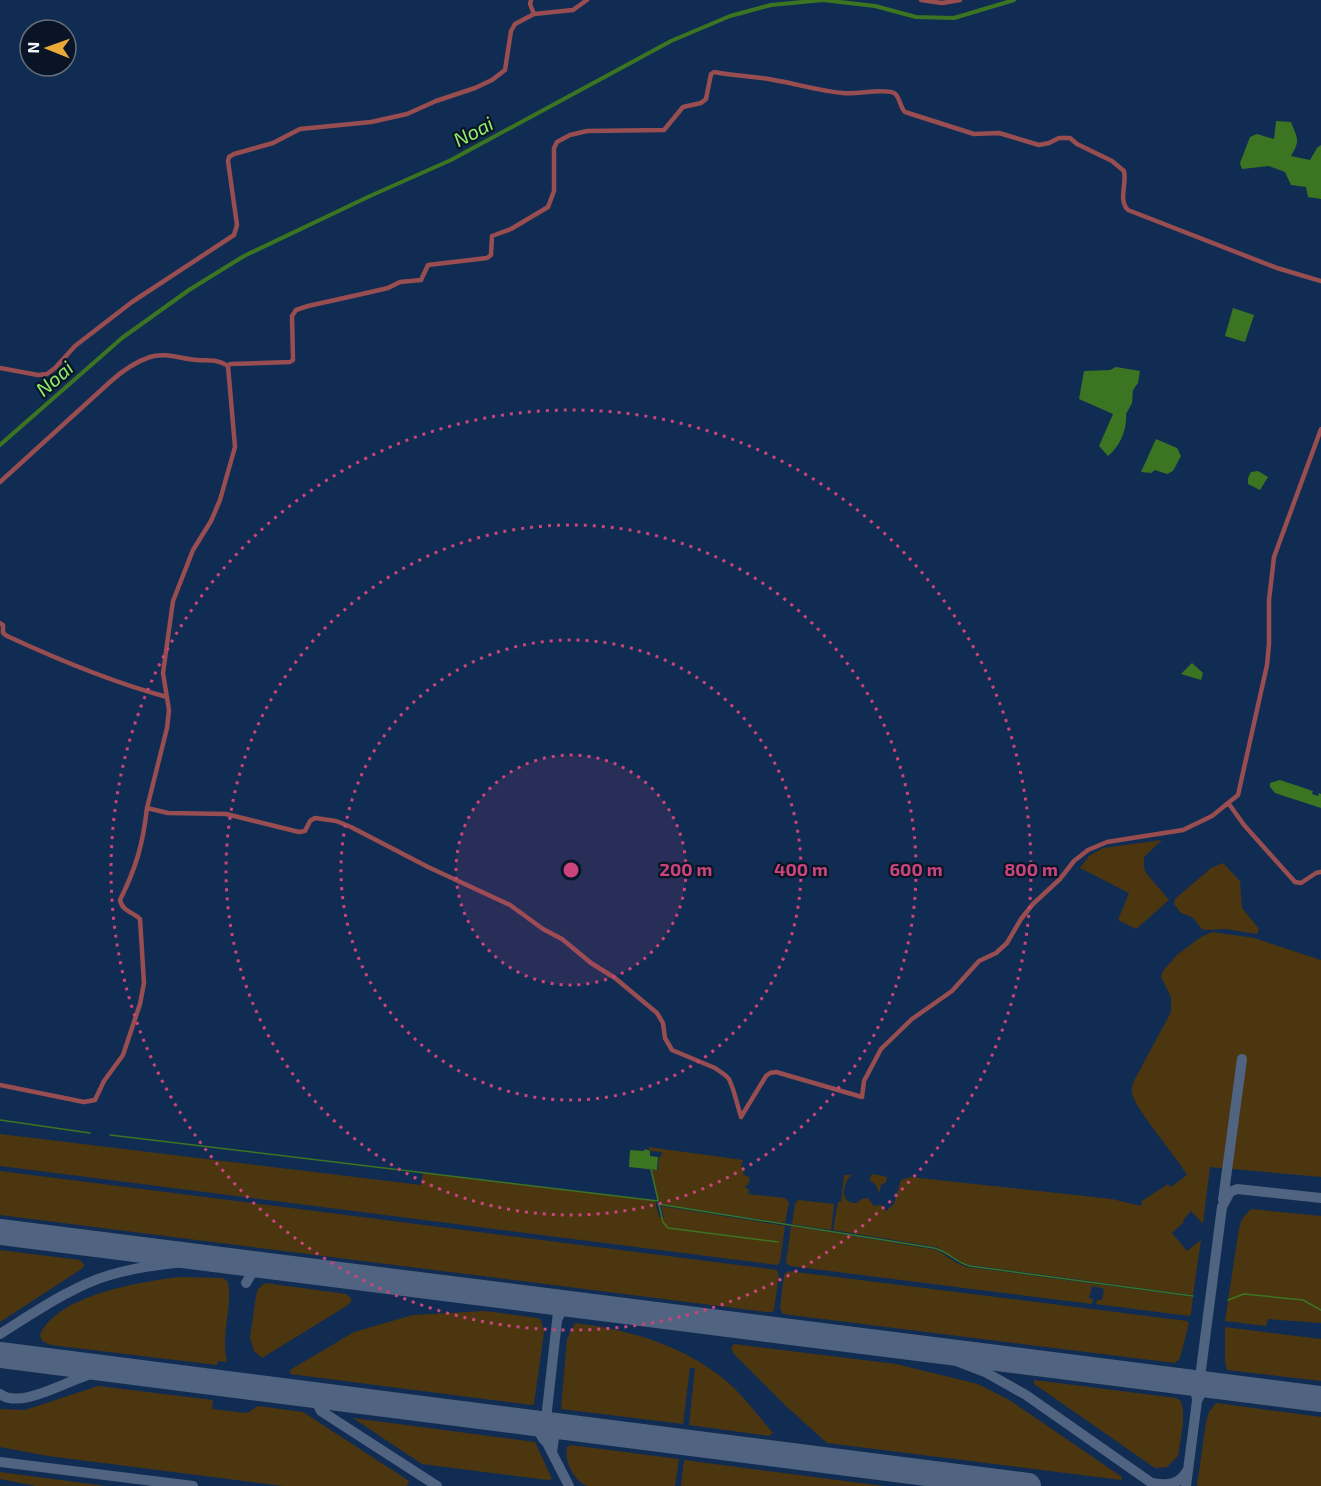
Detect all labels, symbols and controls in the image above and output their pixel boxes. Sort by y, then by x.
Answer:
north arrow [18,18,78,78]
text: N [23,42,42,54]
water label: Noai [449,111,497,151]
water label: Noai [30,355,78,401]
text: 200 m [660,858,712,880]
text: 400 m [774,858,828,880]
text: 600 m [889,858,943,880]
text: 800 m [1004,858,1058,880]
centre of rings [561,860,581,880]

